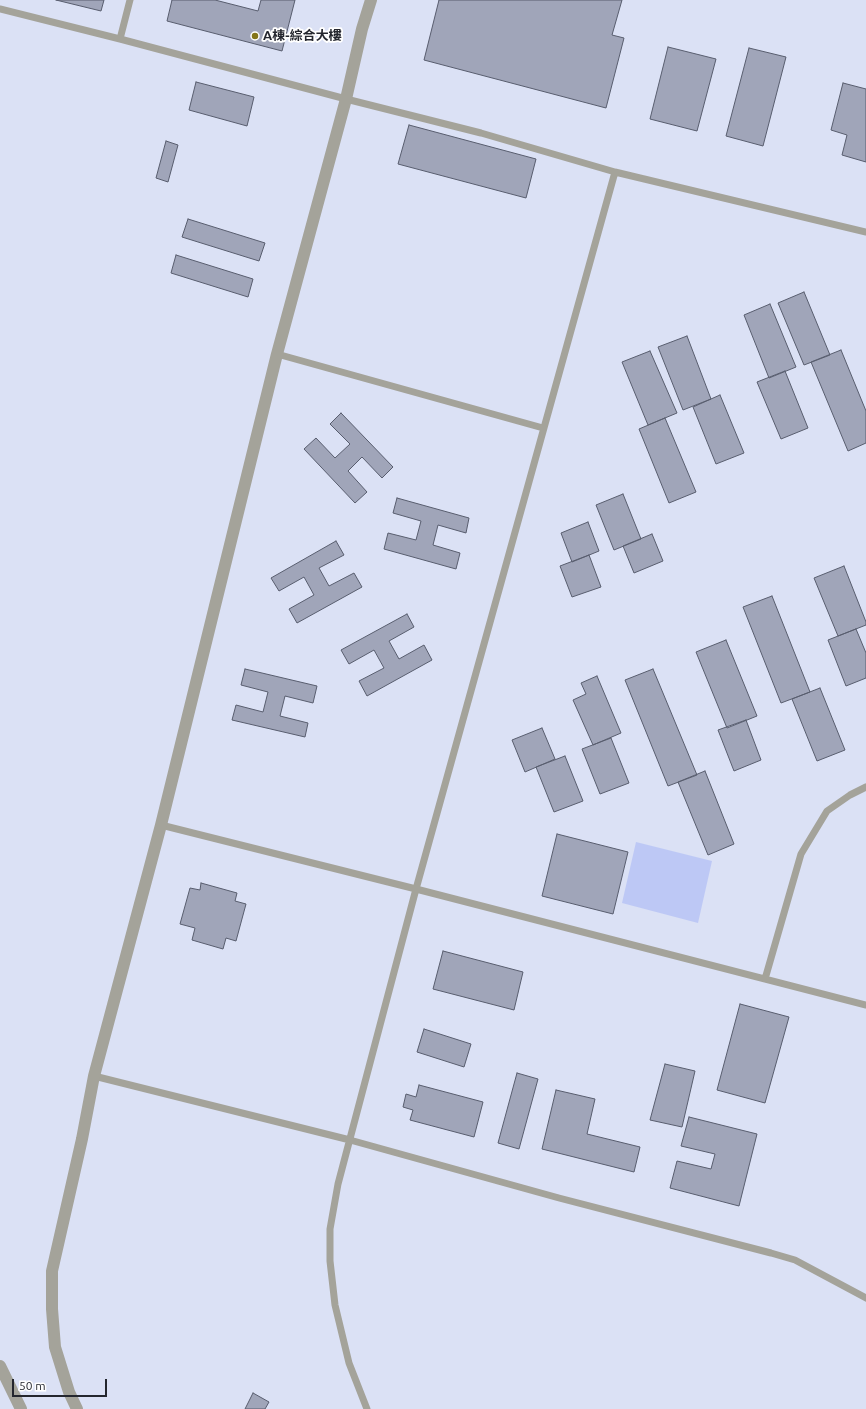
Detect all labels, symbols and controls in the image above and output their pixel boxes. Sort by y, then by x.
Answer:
place label: A棟-綜合大樓 [263,28,341,44]
marker: A棟-綜合大樓 [250,31,260,41]
scale bar [14,1371,109,1397]
text: 50 m [19,1379,46,1392]

